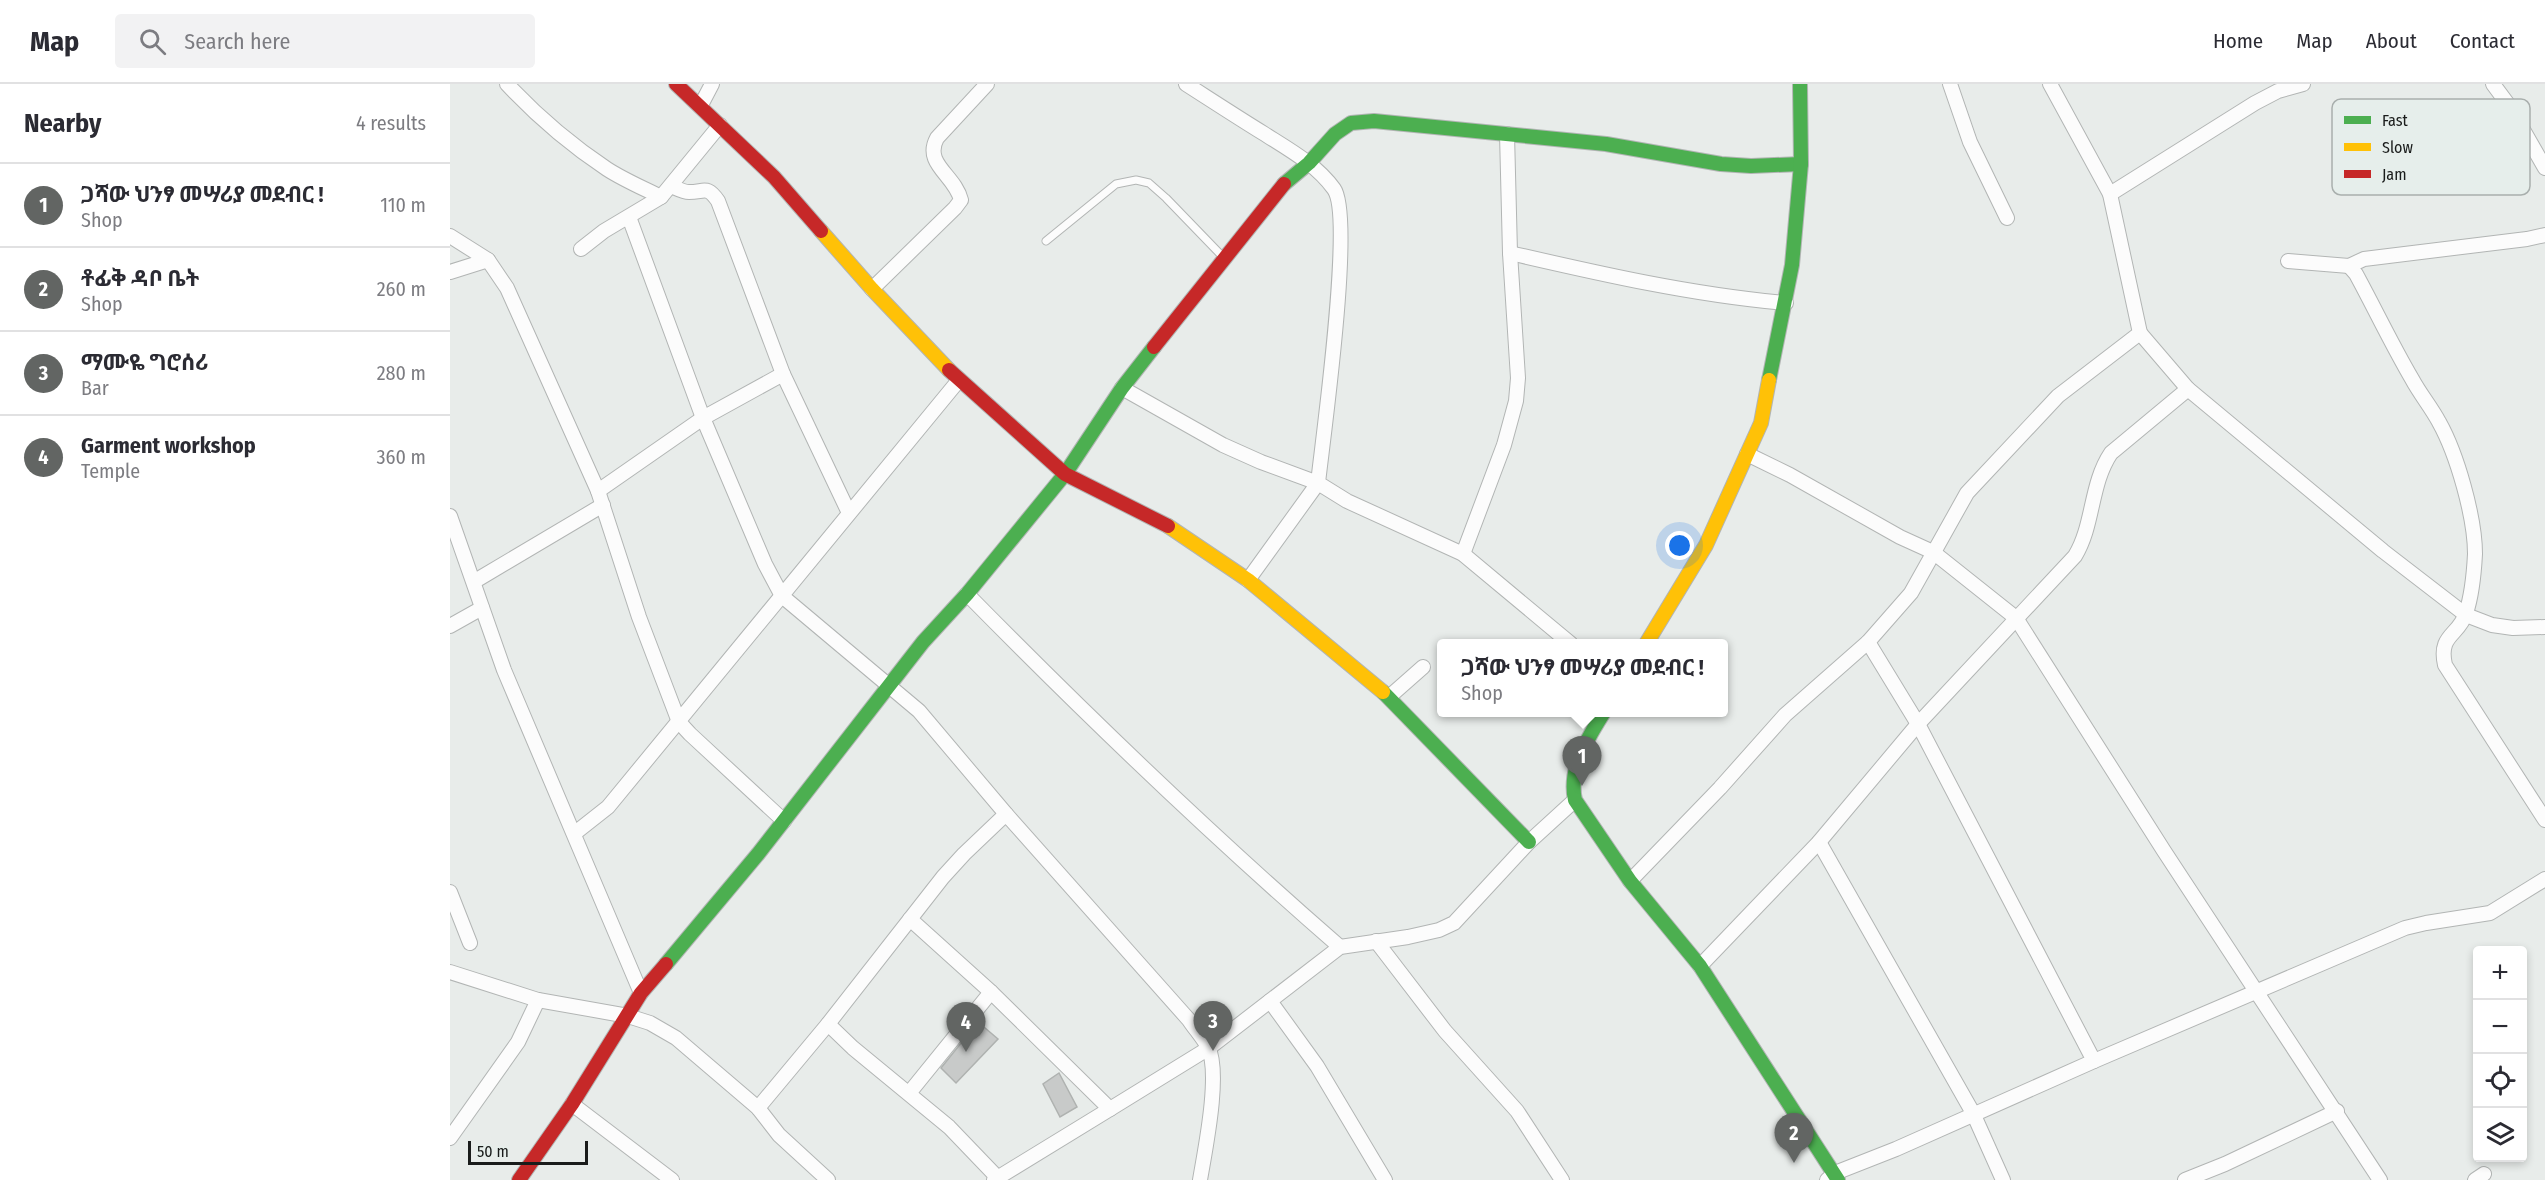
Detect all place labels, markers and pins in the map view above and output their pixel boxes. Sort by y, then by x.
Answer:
pin: 1 [1562,736,1602,786]
pin: 4 [946,1002,986,1052]
pin: 3 [1194,1002,1233,1051]
pin: 2 [1774,1114,1814,1163]

